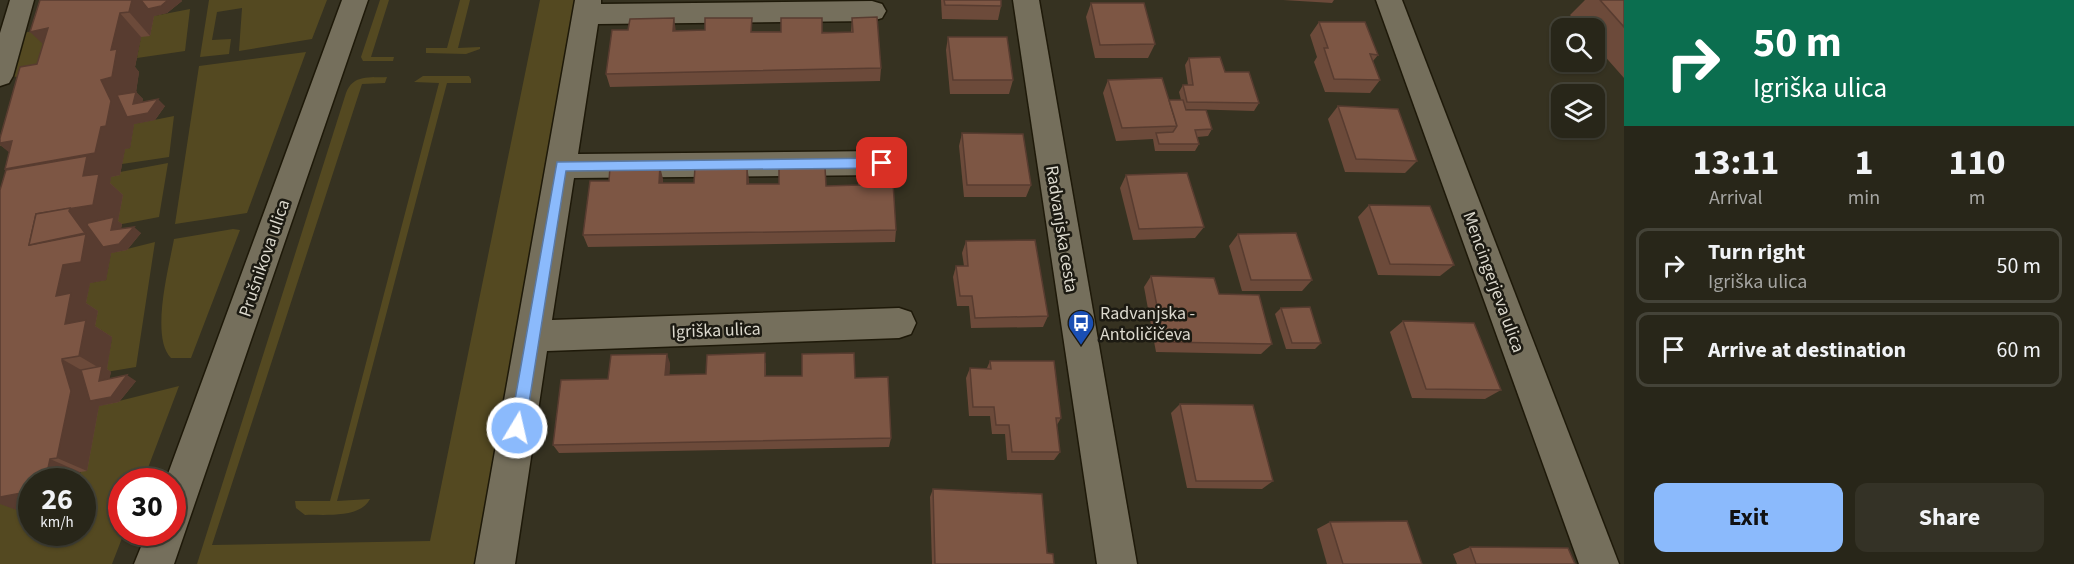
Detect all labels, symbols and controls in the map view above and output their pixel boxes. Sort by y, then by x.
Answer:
text: 50 m [1753,13,1842,73]
map controls [1551,18,1605,138]
button: search [1551,18,1605,72]
icon: right [1654,24,1732,102]
text: Igriška ulica [1753,69,1887,108]
button: layers [1551,84,1605,138]
pin [856,137,907,188]
text: 13:11 [1692,137,1779,188]
text: 1 [1854,137,1873,188]
text: 110 [1949,137,2006,188]
icon: arrive [865,146,898,179]
street label: Radvanjska cesta [1039,164,1084,294]
text: Arrival [1709,184,1763,212]
text: min [1848,184,1880,212]
text: m [1969,184,1985,212]
street label: Prušnikova ulica [233,196,296,320]
street label: Mencingerjeva ulica [1456,208,1531,356]
text: Turn right [1708,236,1805,268]
icon: right [1657,249,1690,282]
text: 50 m [1996,250,2041,282]
text: Igriška ulica [1708,268,1807,296]
place label: Radvanjska - Antoličičeva [1100,301,1195,347]
bus stop icon: Radvanjska - Antoličičeva [1066,308,1096,346]
street label: Igriška ulica [671,316,761,345]
icon: arrive [1657,333,1690,366]
text: Arrive at destination [1708,334,1906,366]
text: 60 m [1996,334,2041,366]
position arrow [485,396,549,460]
speed limit sign: 30 [108,468,186,546]
text: 26 [41,478,73,521]
button: Exit [1654,483,1843,552]
button: Share [1855,483,2044,552]
text: km/h [40,512,74,533]

